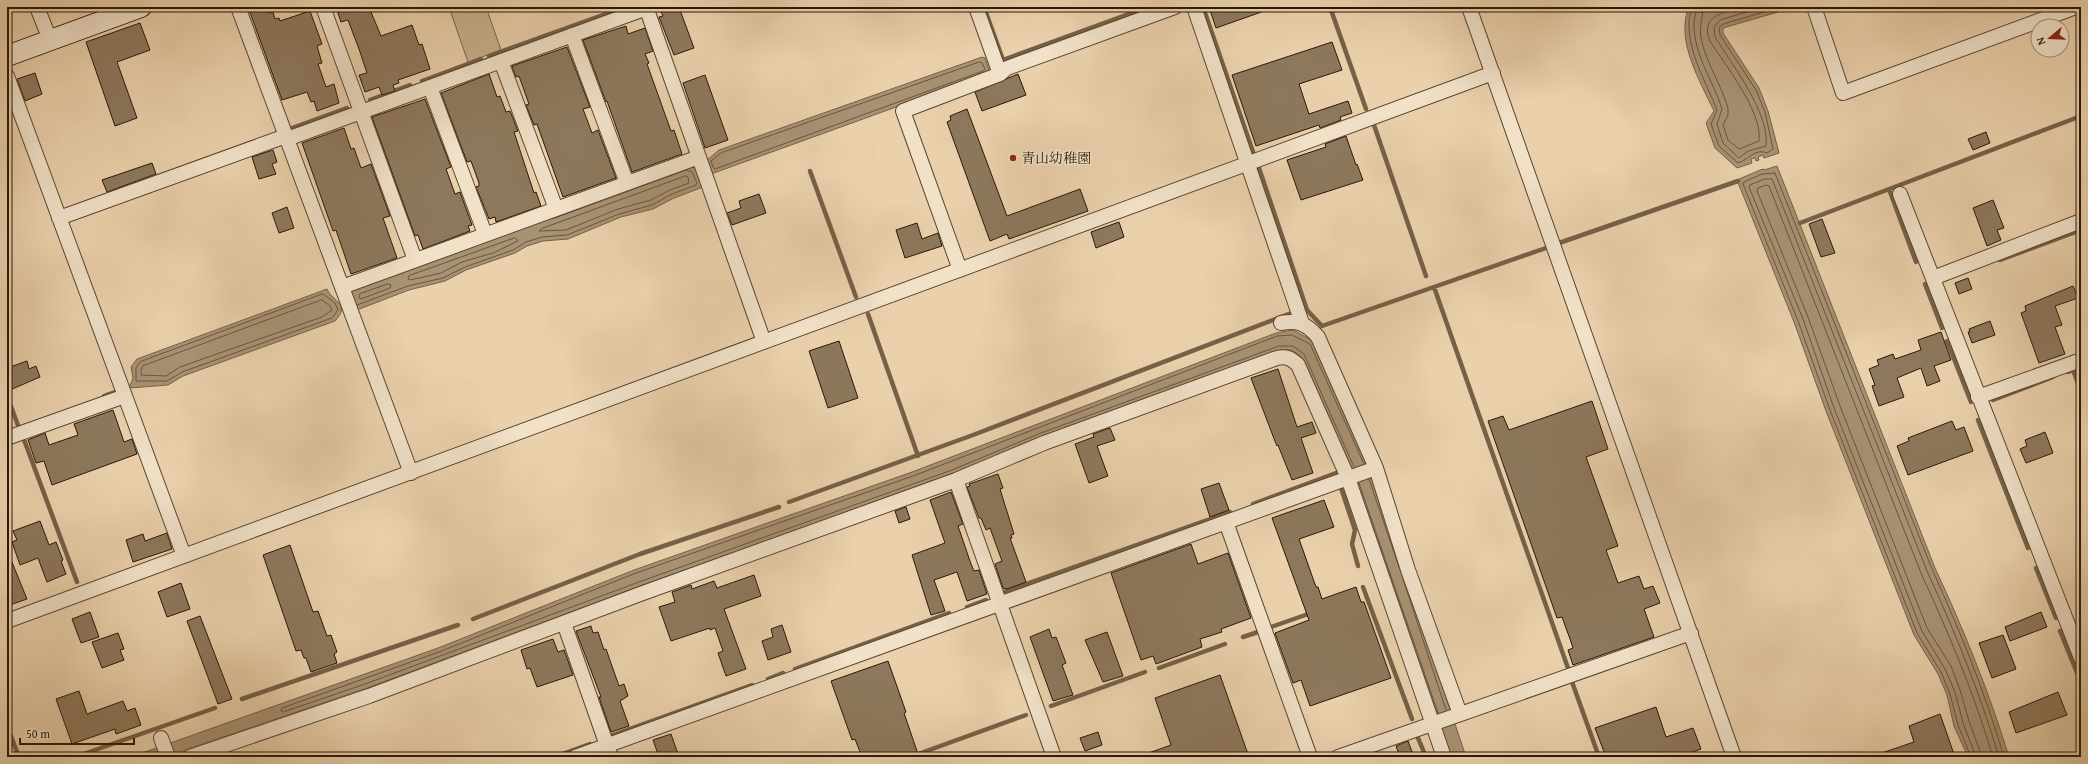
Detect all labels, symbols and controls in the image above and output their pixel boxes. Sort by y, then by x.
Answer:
north arrow [2030,18,2070,58]
text: N [2032,35,2049,47]
place label: 青山幼稚園 [1021,148,1091,168]
marker: 青山幼稚園 [1008,153,1018,163]
scale bar [20,720,134,746]
text: 50 m [26,725,50,742]

